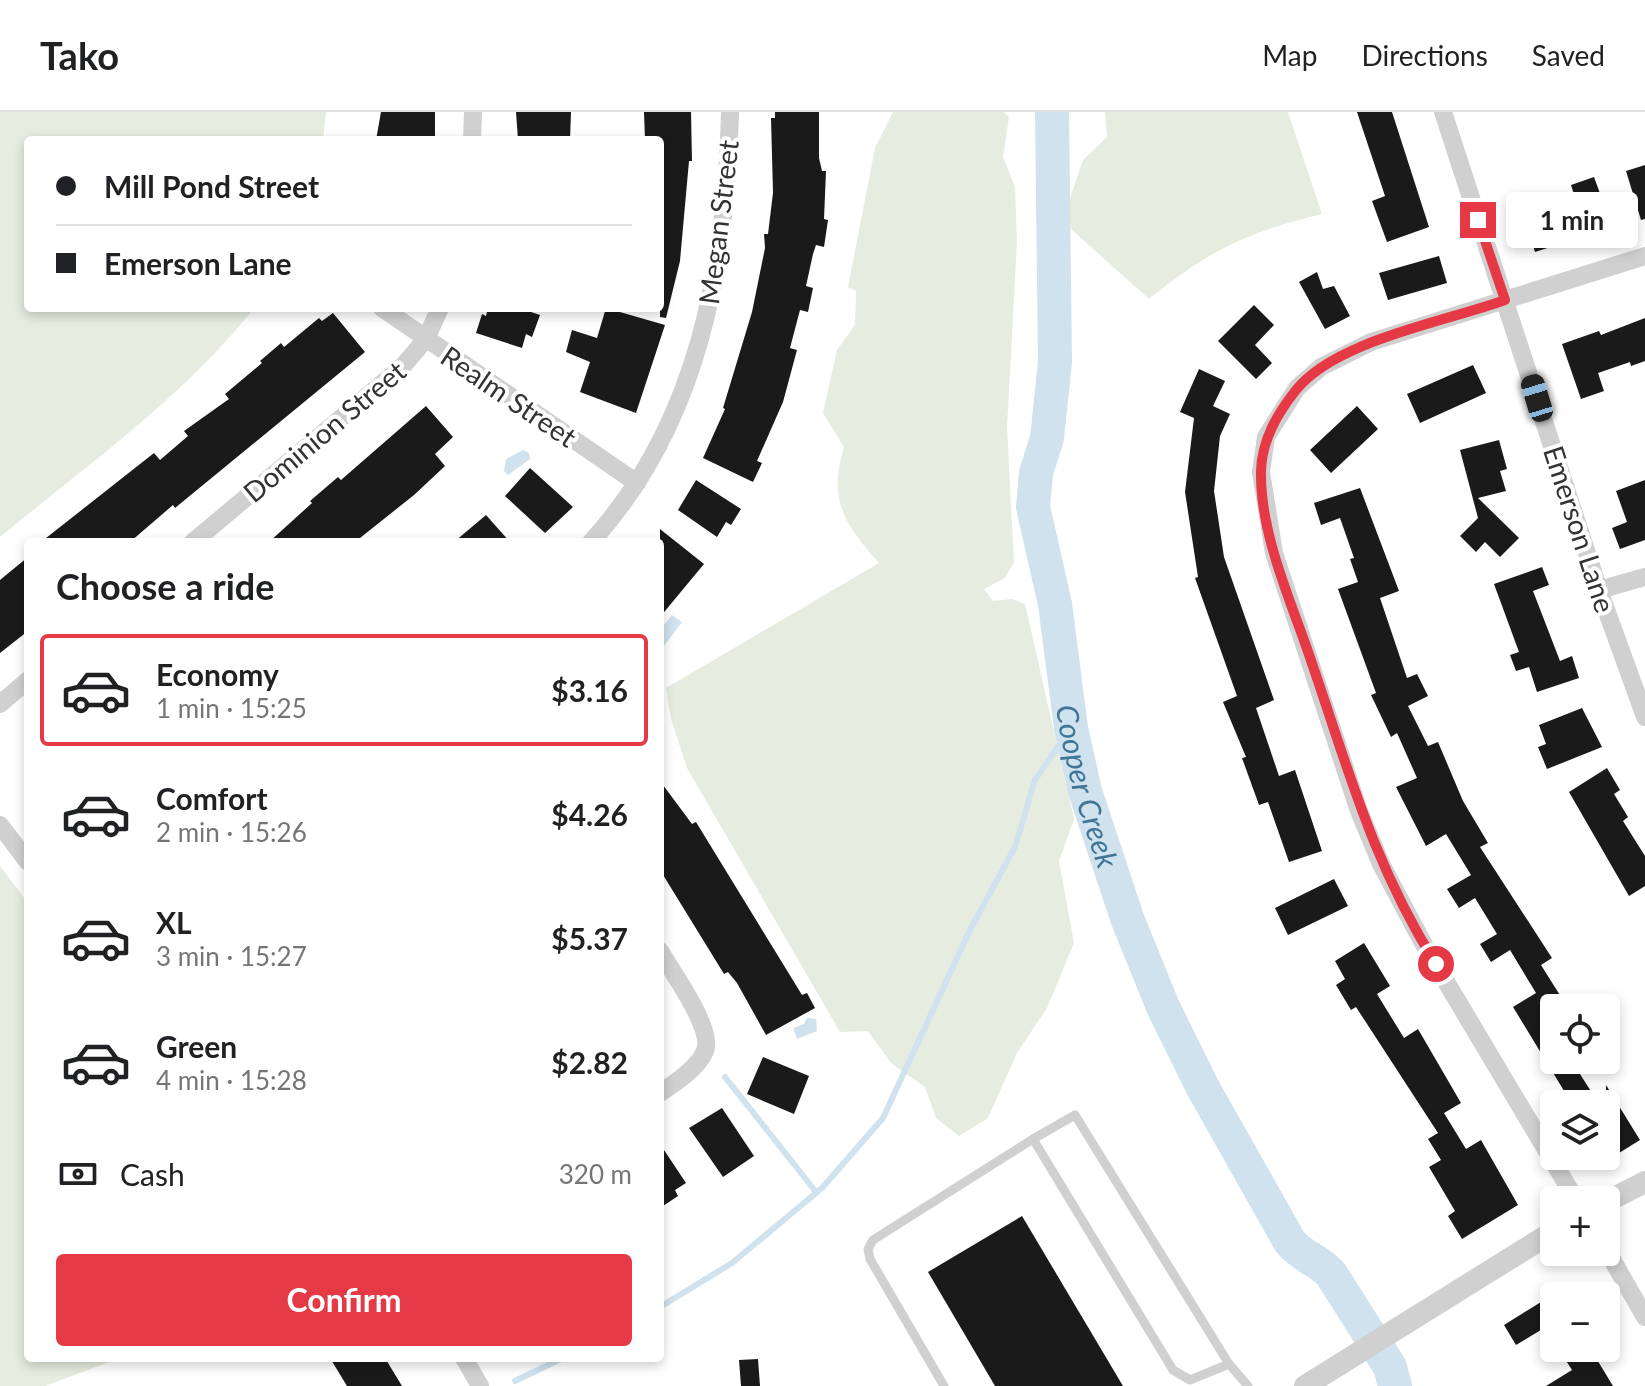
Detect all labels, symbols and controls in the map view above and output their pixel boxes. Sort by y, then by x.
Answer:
text: Tako [40,32,119,78]
text: Map [1262,38,1317,72]
text: Directions [1361,38,1488,72]
text: Saved [1532,38,1605,72]
street label: Megan Street [691,138,745,306]
text: Mill Pond Street [104,168,319,204]
callout: 1 min [1506,192,1638,248]
route end [1460,202,1496,238]
text: 1 min [1540,204,1604,236]
text: Emerson Lane [104,245,292,281]
street label: Realm Street [435,338,583,454]
street label: Dominion Street [236,353,412,509]
car [1519,372,1555,424]
street label: Emerson Lane [1537,441,1623,617]
text: Choose a ride [56,564,275,608]
icon: car [60,654,132,726]
text: Economy [156,656,279,692]
text: $3.16 [551,672,628,708]
text: 1 min · 15:25 [156,692,307,724]
water label: Cooper Creek [1050,702,1127,873]
icon: car [60,778,132,850]
text: Comfort [156,780,268,816]
text: $4.26 [551,796,628,832]
text: 2 min · 15:26 [156,816,307,848]
icon: car [60,902,132,974]
text: XL [156,904,192,940]
text: $5.37 [551,920,628,956]
text: 3 min · 15:27 [156,940,307,972]
route start [1418,946,1454,982]
map controls [1540,994,1620,1362]
button: locate [1540,994,1620,1074]
icon: car [60,1026,132,1098]
text: Green [156,1028,237,1064]
text: $2.82 [551,1044,628,1080]
text: 4 min · 15:28 [156,1064,307,1096]
button: layers [1540,1090,1620,1170]
icon: cash [56,1152,100,1196]
text: Cash [120,1156,185,1192]
text: 320 m [559,1158,632,1190]
button: + [1540,1186,1620,1266]
button: Confirm [56,1254,632,1346]
button: − [1540,1282,1620,1362]

